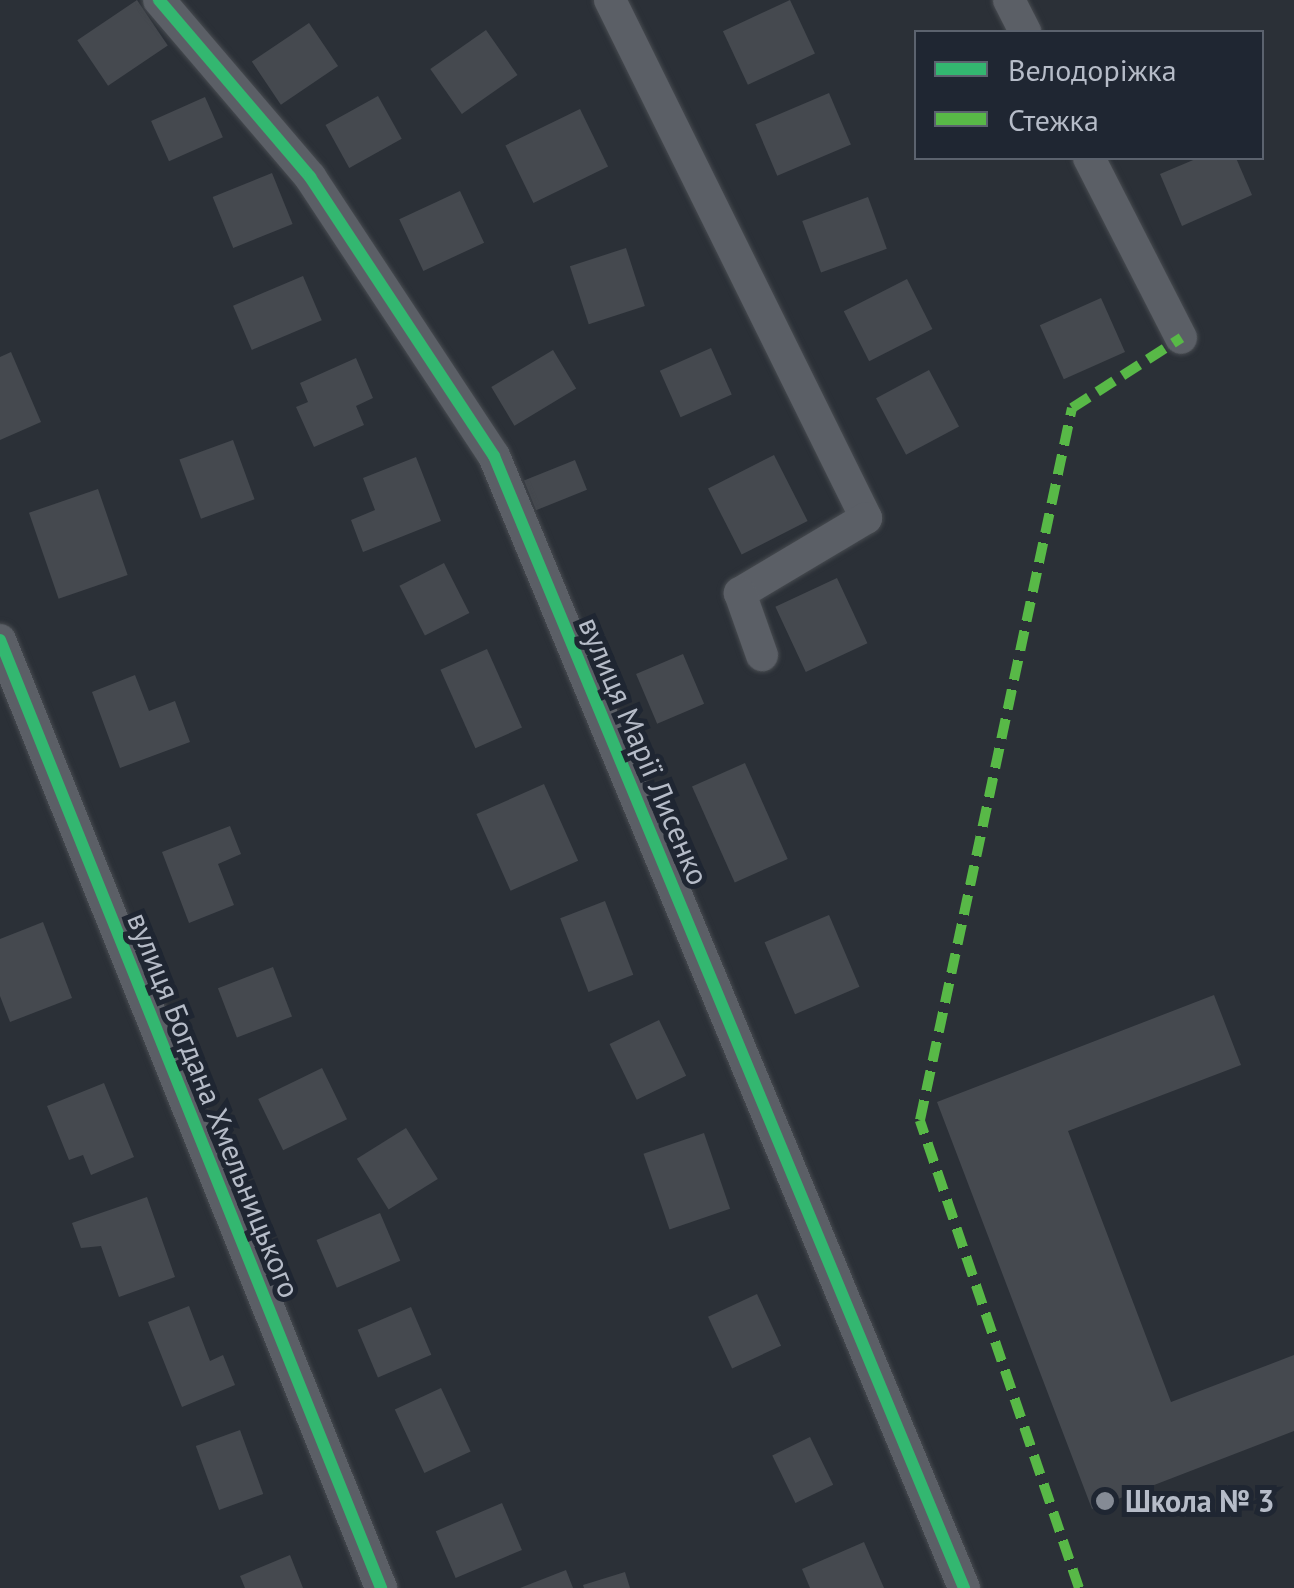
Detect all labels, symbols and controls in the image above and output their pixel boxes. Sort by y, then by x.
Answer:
legend [914,30,1264,160]
text: Велодоріжка [1008,50,1177,89]
text: Стежка [1008,100,1099,139]
street label: вулиця Марії Лисенко [571,612,717,890]
street label: вулиця Богдана Хмельницького [120,907,308,1303]
place label: Школа № 3 [1125,1483,1275,1519]
marker: Школа № 3 [1094,1490,1116,1512]

